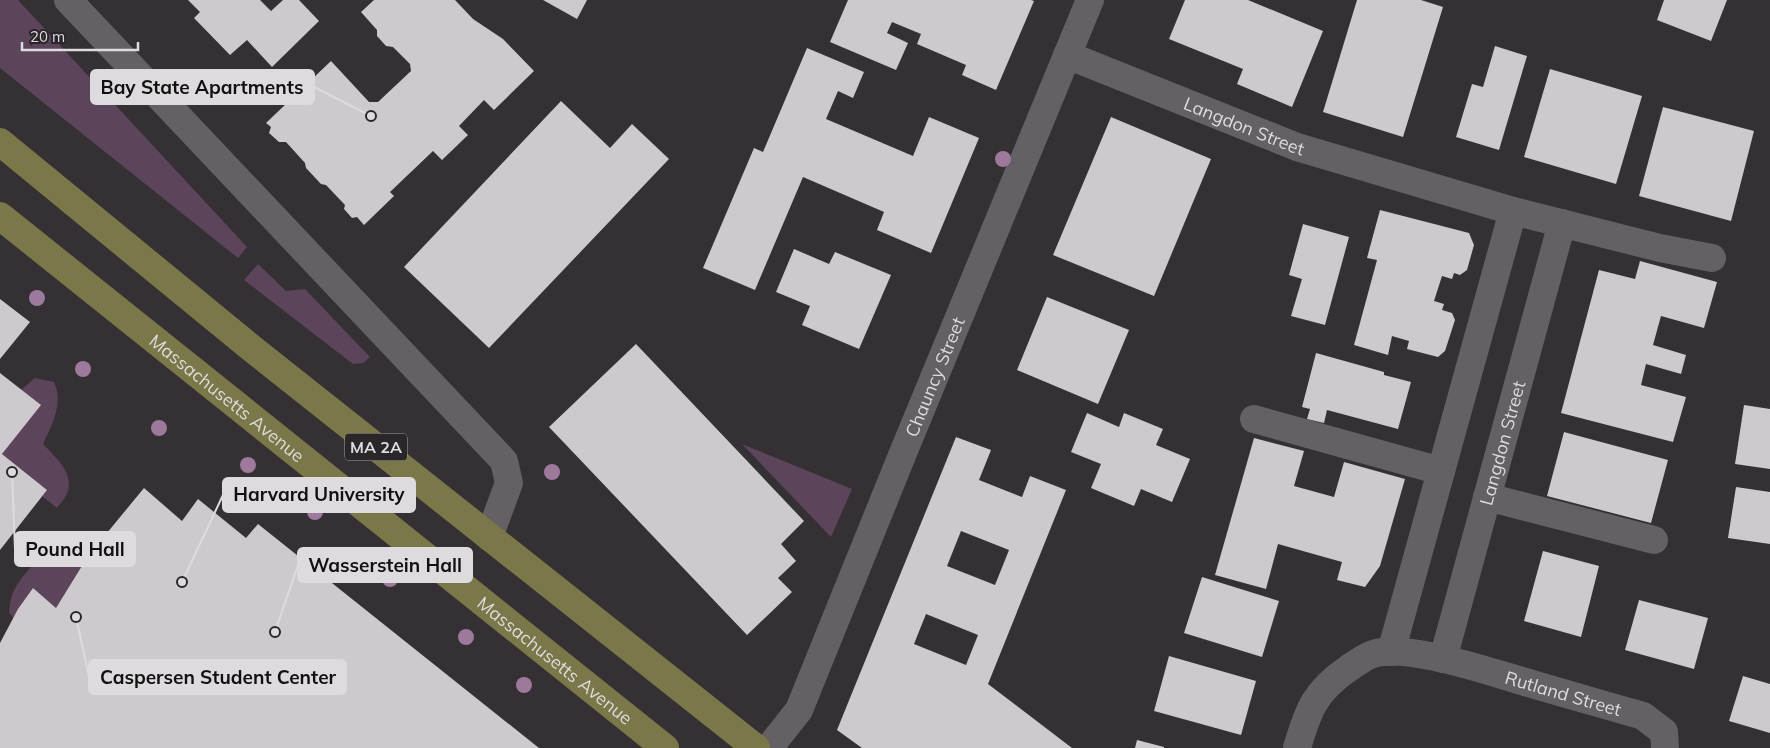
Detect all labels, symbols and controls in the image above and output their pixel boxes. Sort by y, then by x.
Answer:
scale bar [22,20,139,52]
text: 20 m [30,27,65,46]
callout: Bay State Apartments [91,70,314,104]
text: Bay State Apartments [101,75,303,99]
street label: Langdon Street [1181,91,1307,160]
street label: Chauncy Street [899,313,969,440]
street label: Massachusetts Avenue [145,329,310,467]
street label: Langdon Street [1474,378,1530,508]
road number: MA 2A [345,434,407,461]
callout: Harvard University [223,478,415,512]
text: Harvard University [233,482,405,506]
callout: Pound Hall [15,532,135,566]
text: Pound Hall [25,537,125,561]
callout: Wasserstein Hall [298,548,472,582]
text: Wasserstein Hall [308,553,462,577]
street label: Massachusetts Avenue [473,591,637,729]
callout: Caspersen Student Center [89,660,346,694]
text: Caspersen Student Center [100,665,337,689]
street label: Rutland Street [1502,665,1624,721]

